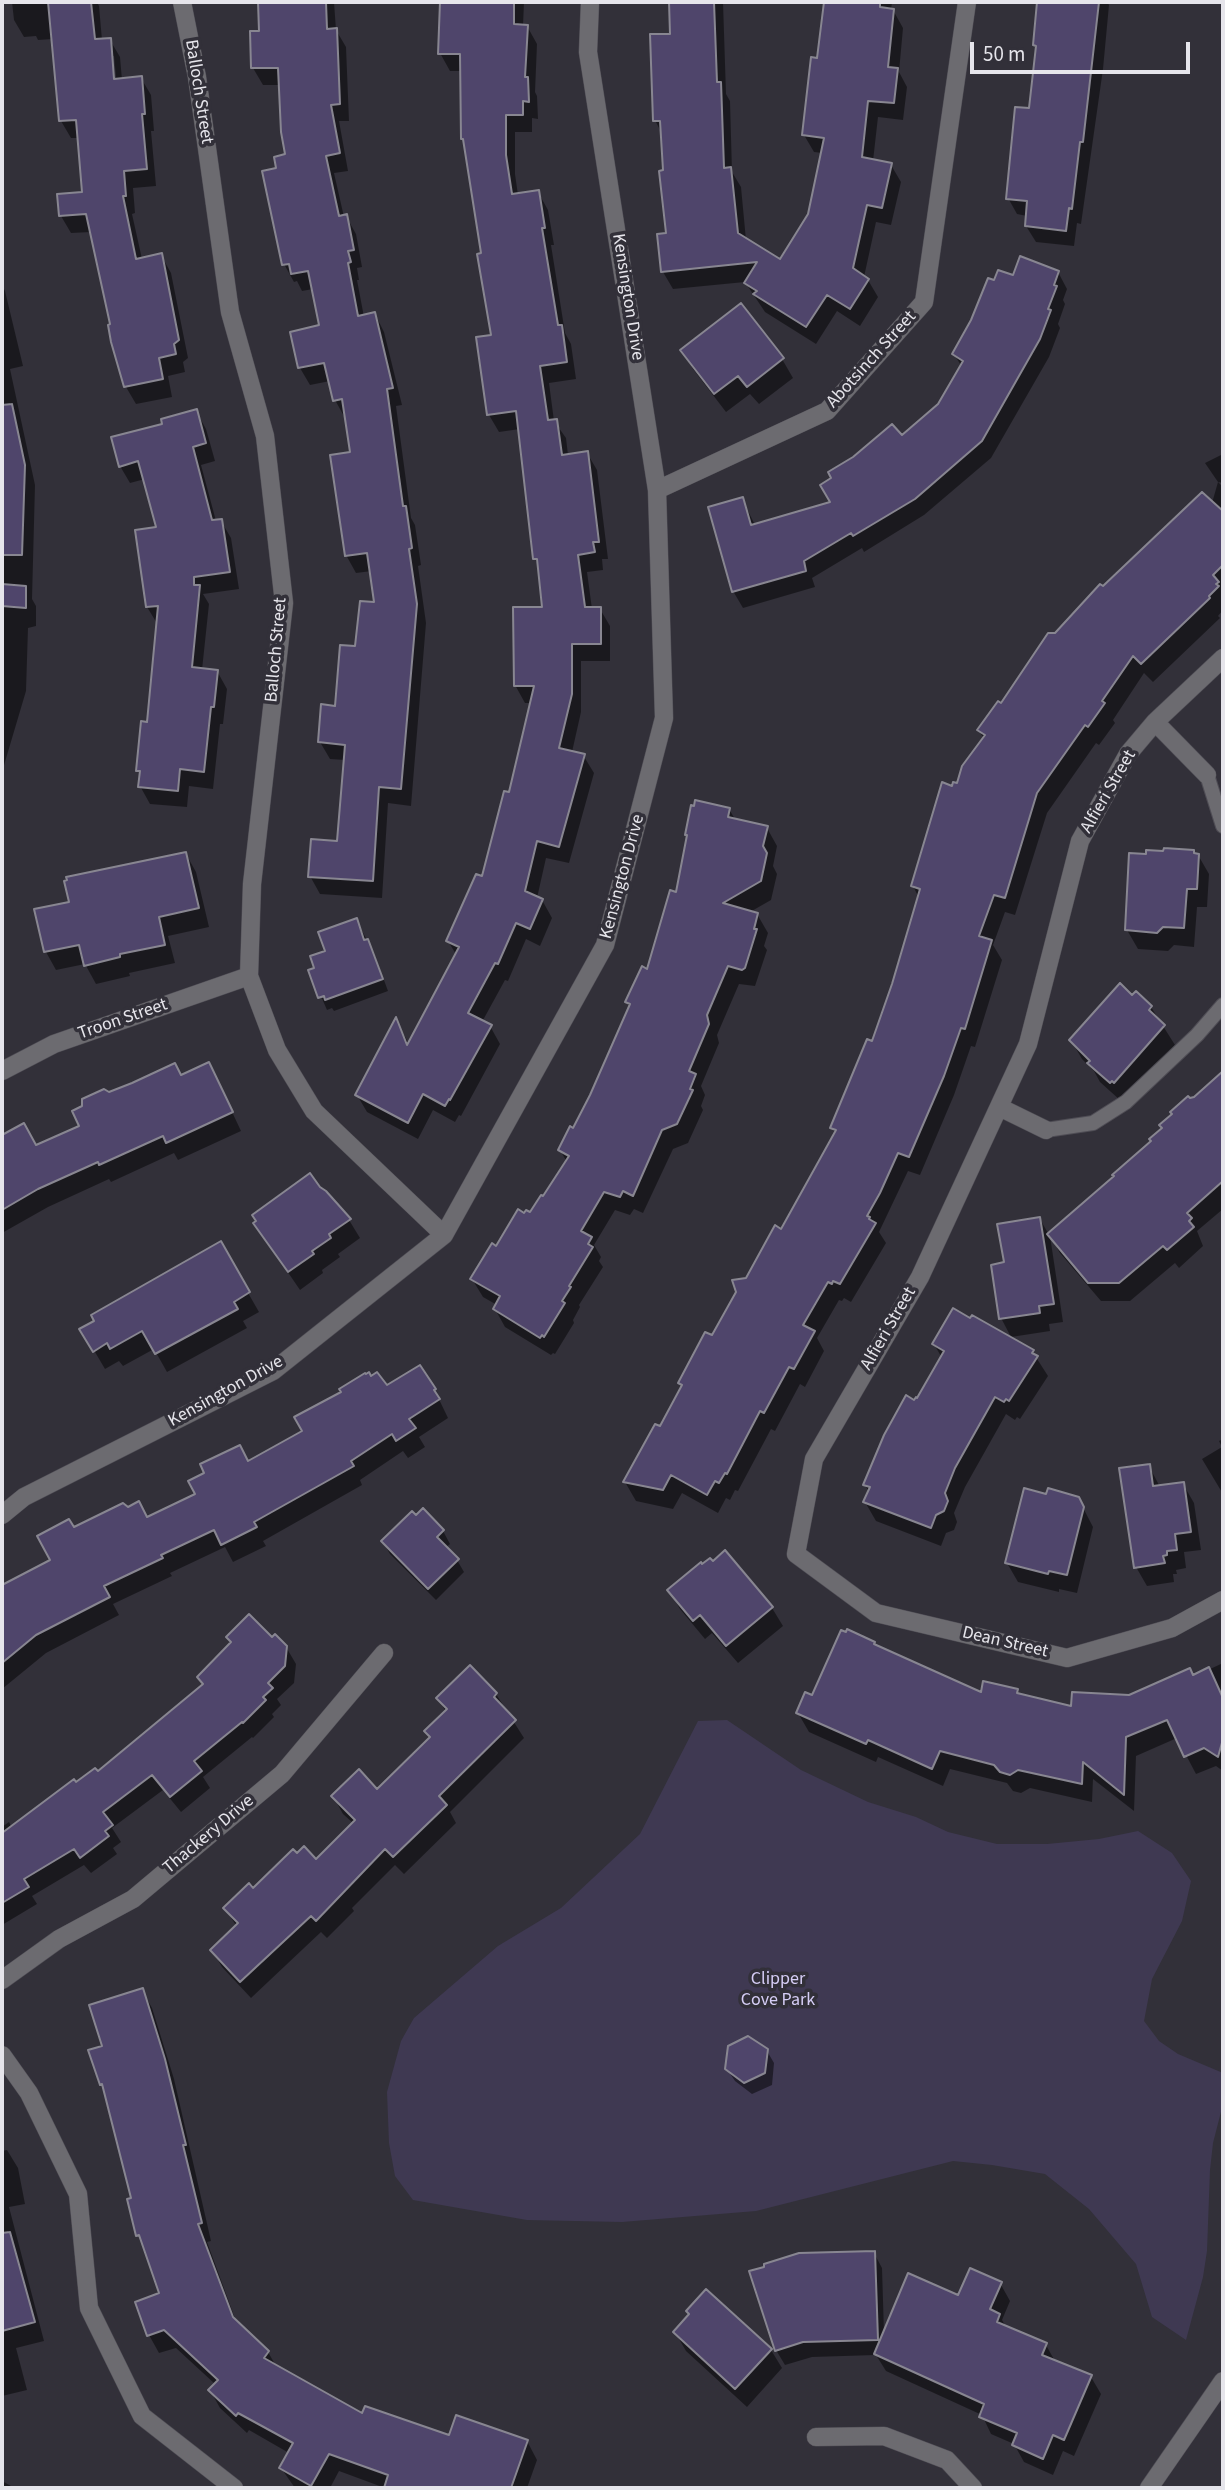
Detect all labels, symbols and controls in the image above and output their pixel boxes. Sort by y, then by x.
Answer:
scale bar [973,28,1194,72]
street label: Balloch Street [179,38,217,146]
text: 50 m [983,39,1025,69]
street label: Kensington Drive [606,232,648,362]
street label: Abotsinch Street [823,307,921,413]
street label: Balloch Street [262,597,292,703]
street label: Alfieri Street [1077,747,1141,837]
street label: Kensington Drive [596,812,650,942]
street label: Troon Street [76,995,170,1045]
street label: Alfieri Street [857,1284,921,1374]
street label: Kensington Drive [165,1352,287,1432]
street label: Dean Street [960,1623,1050,1663]
street label: Thackery Drive [159,1791,259,1879]
park label: Clipper Cove Park [741,1969,815,2011]

